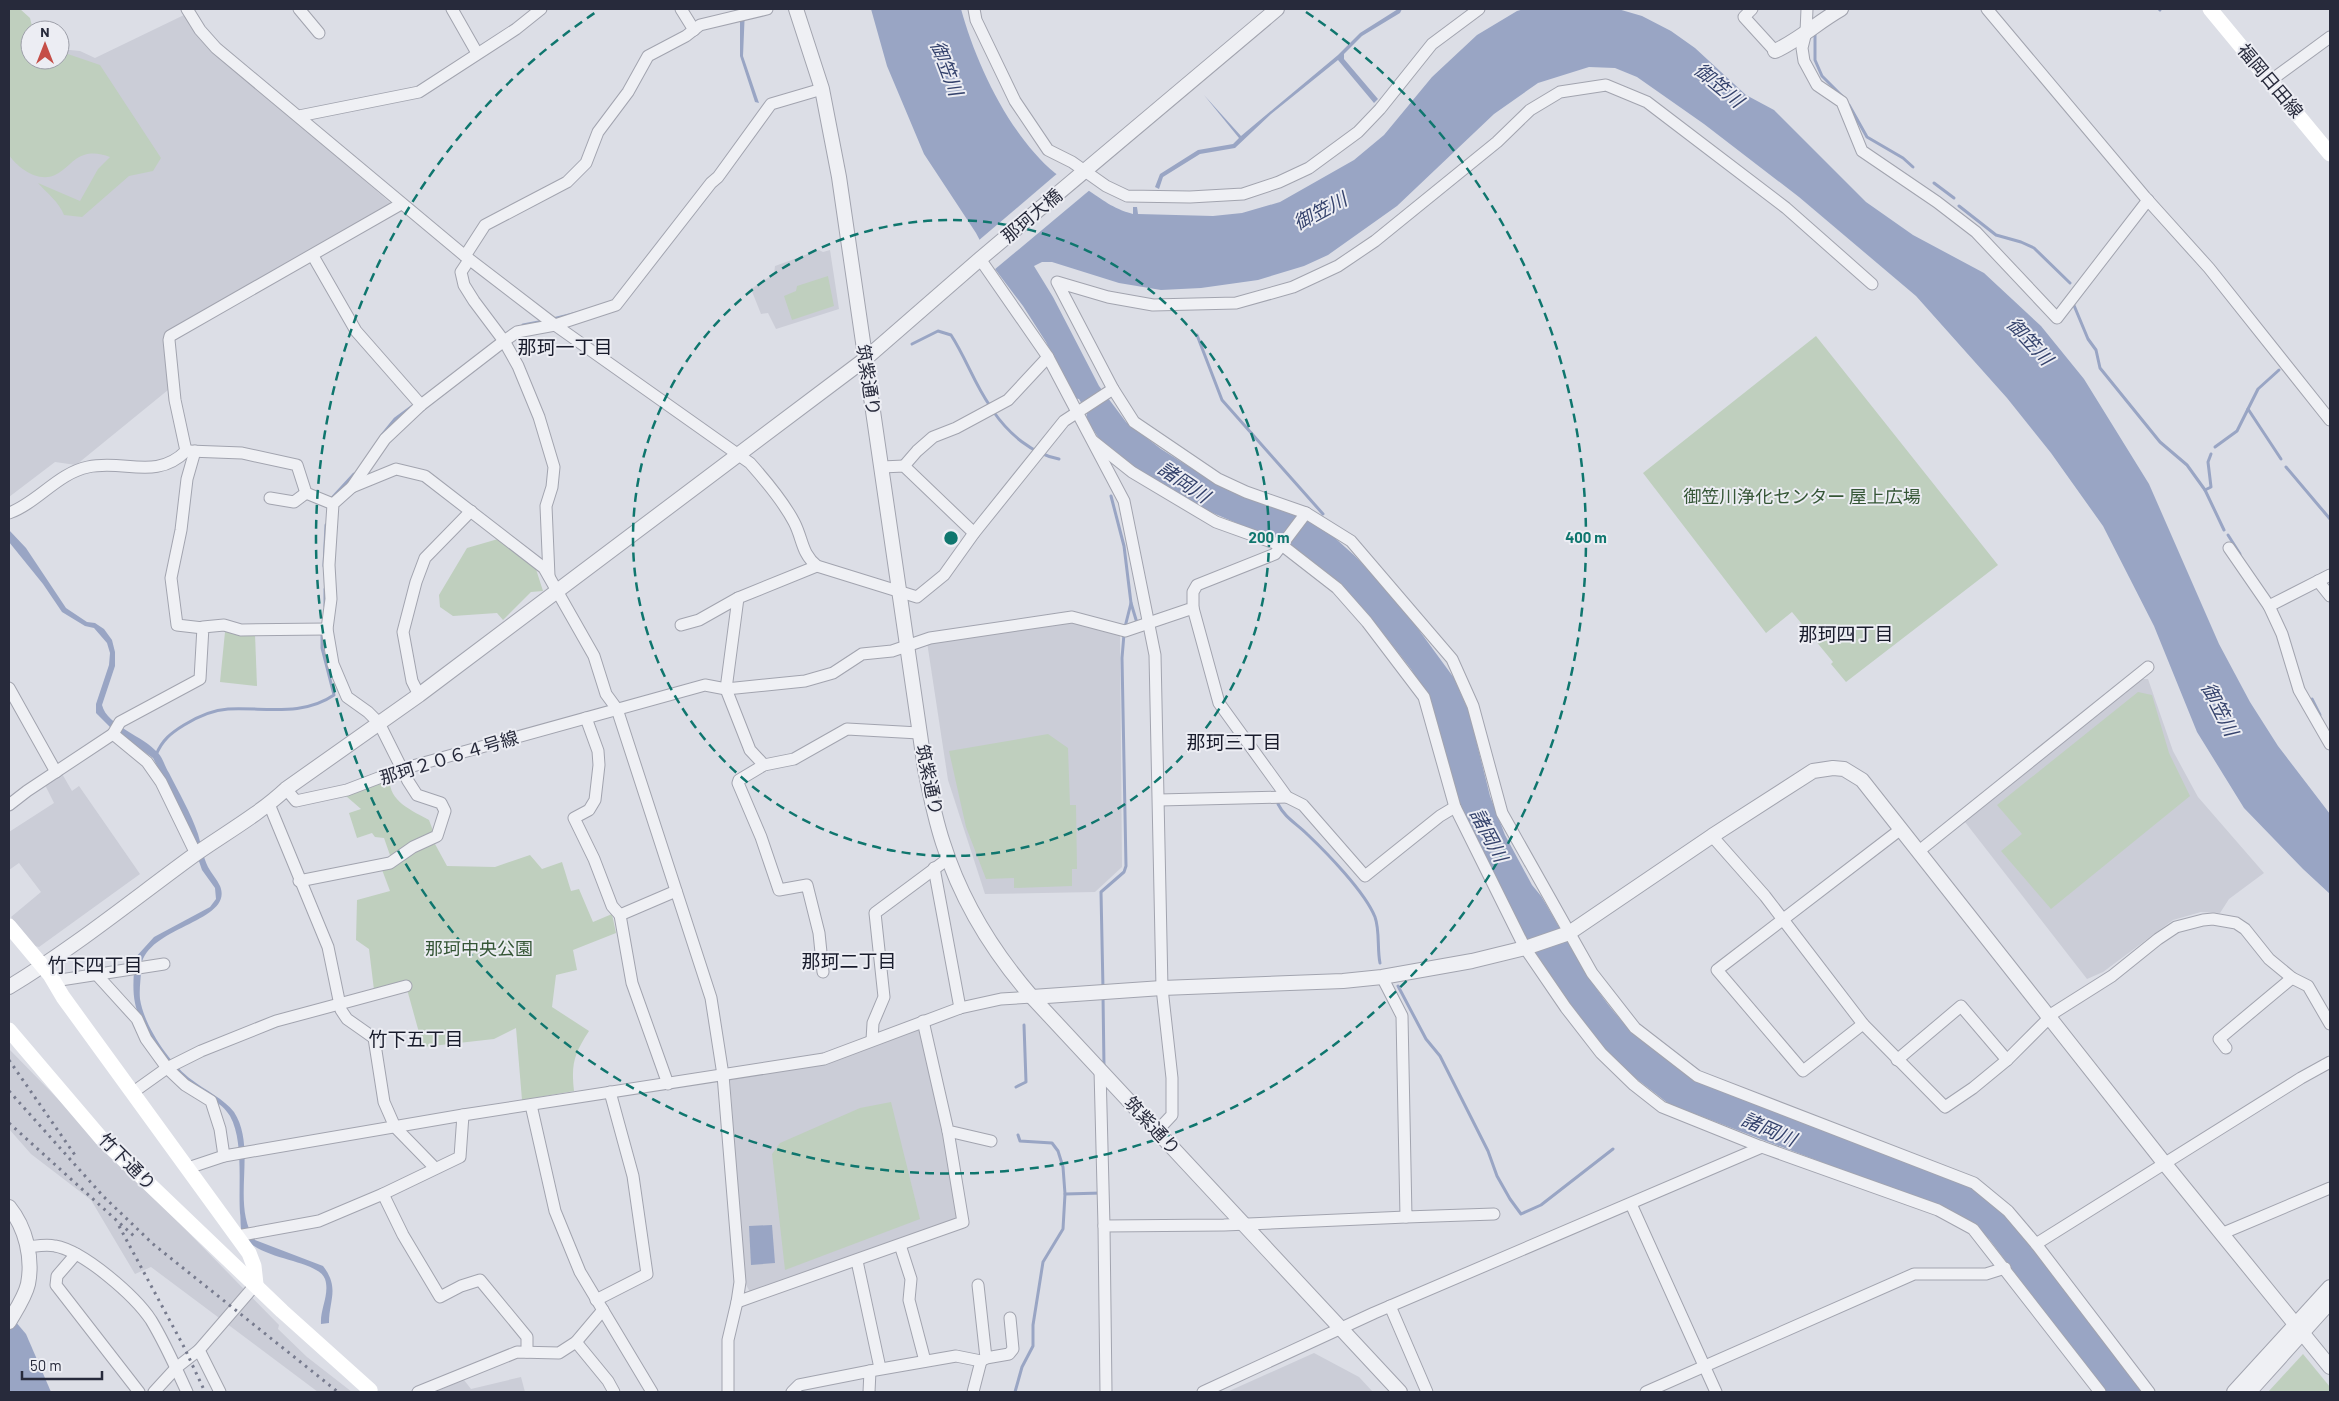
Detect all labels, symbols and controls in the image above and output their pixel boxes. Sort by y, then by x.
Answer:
north arrow [20,20,70,70]
text: N [40,23,50,40]
water label: 御笠川 [927,37,969,100]
street label: 福岡日田線 [2233,39,2308,122]
water label: 御笠川 [1690,57,1750,113]
street label: 那珂大橋 [997,184,1066,247]
water label: 御笠川 [1289,186,1352,234]
water label: 御笠川 [2003,312,2060,371]
district label: 那珂一丁目 [517,335,613,358]
street label: 筑紫通り [852,343,885,417]
water label: 諸岡川 [1154,456,1216,508]
park label: 御笠川浄化センター 屋上広場 [1683,485,1921,507]
text: 200 m [1248,528,1290,546]
text: 400 m [1565,528,1607,546]
centre of rings [942,529,960,547]
district label: 那珂四丁目 [1798,622,1894,645]
water label: 御笠川 [2197,678,2245,741]
street label: 那珂２０６４号線 [377,725,521,789]
district label: 那珂三丁目 [1186,730,1282,753]
street label: 筑紫通り [912,742,948,817]
water label: 諸岡川 [1466,804,1514,867]
park label: 那珂中央公園 [425,937,533,959]
district label: 那珂二丁目 [801,949,897,972]
district label: 竹下四丁目 [47,953,143,976]
district label: 竹下五丁目 [368,1027,464,1050]
street label: 筑紫通り [1120,1091,1185,1159]
water label: 諸岡川 [1738,1107,1802,1151]
street label: 竹下通り [94,1128,161,1195]
scale bar [22,1348,102,1380]
text: 50 m [30,1356,62,1374]

